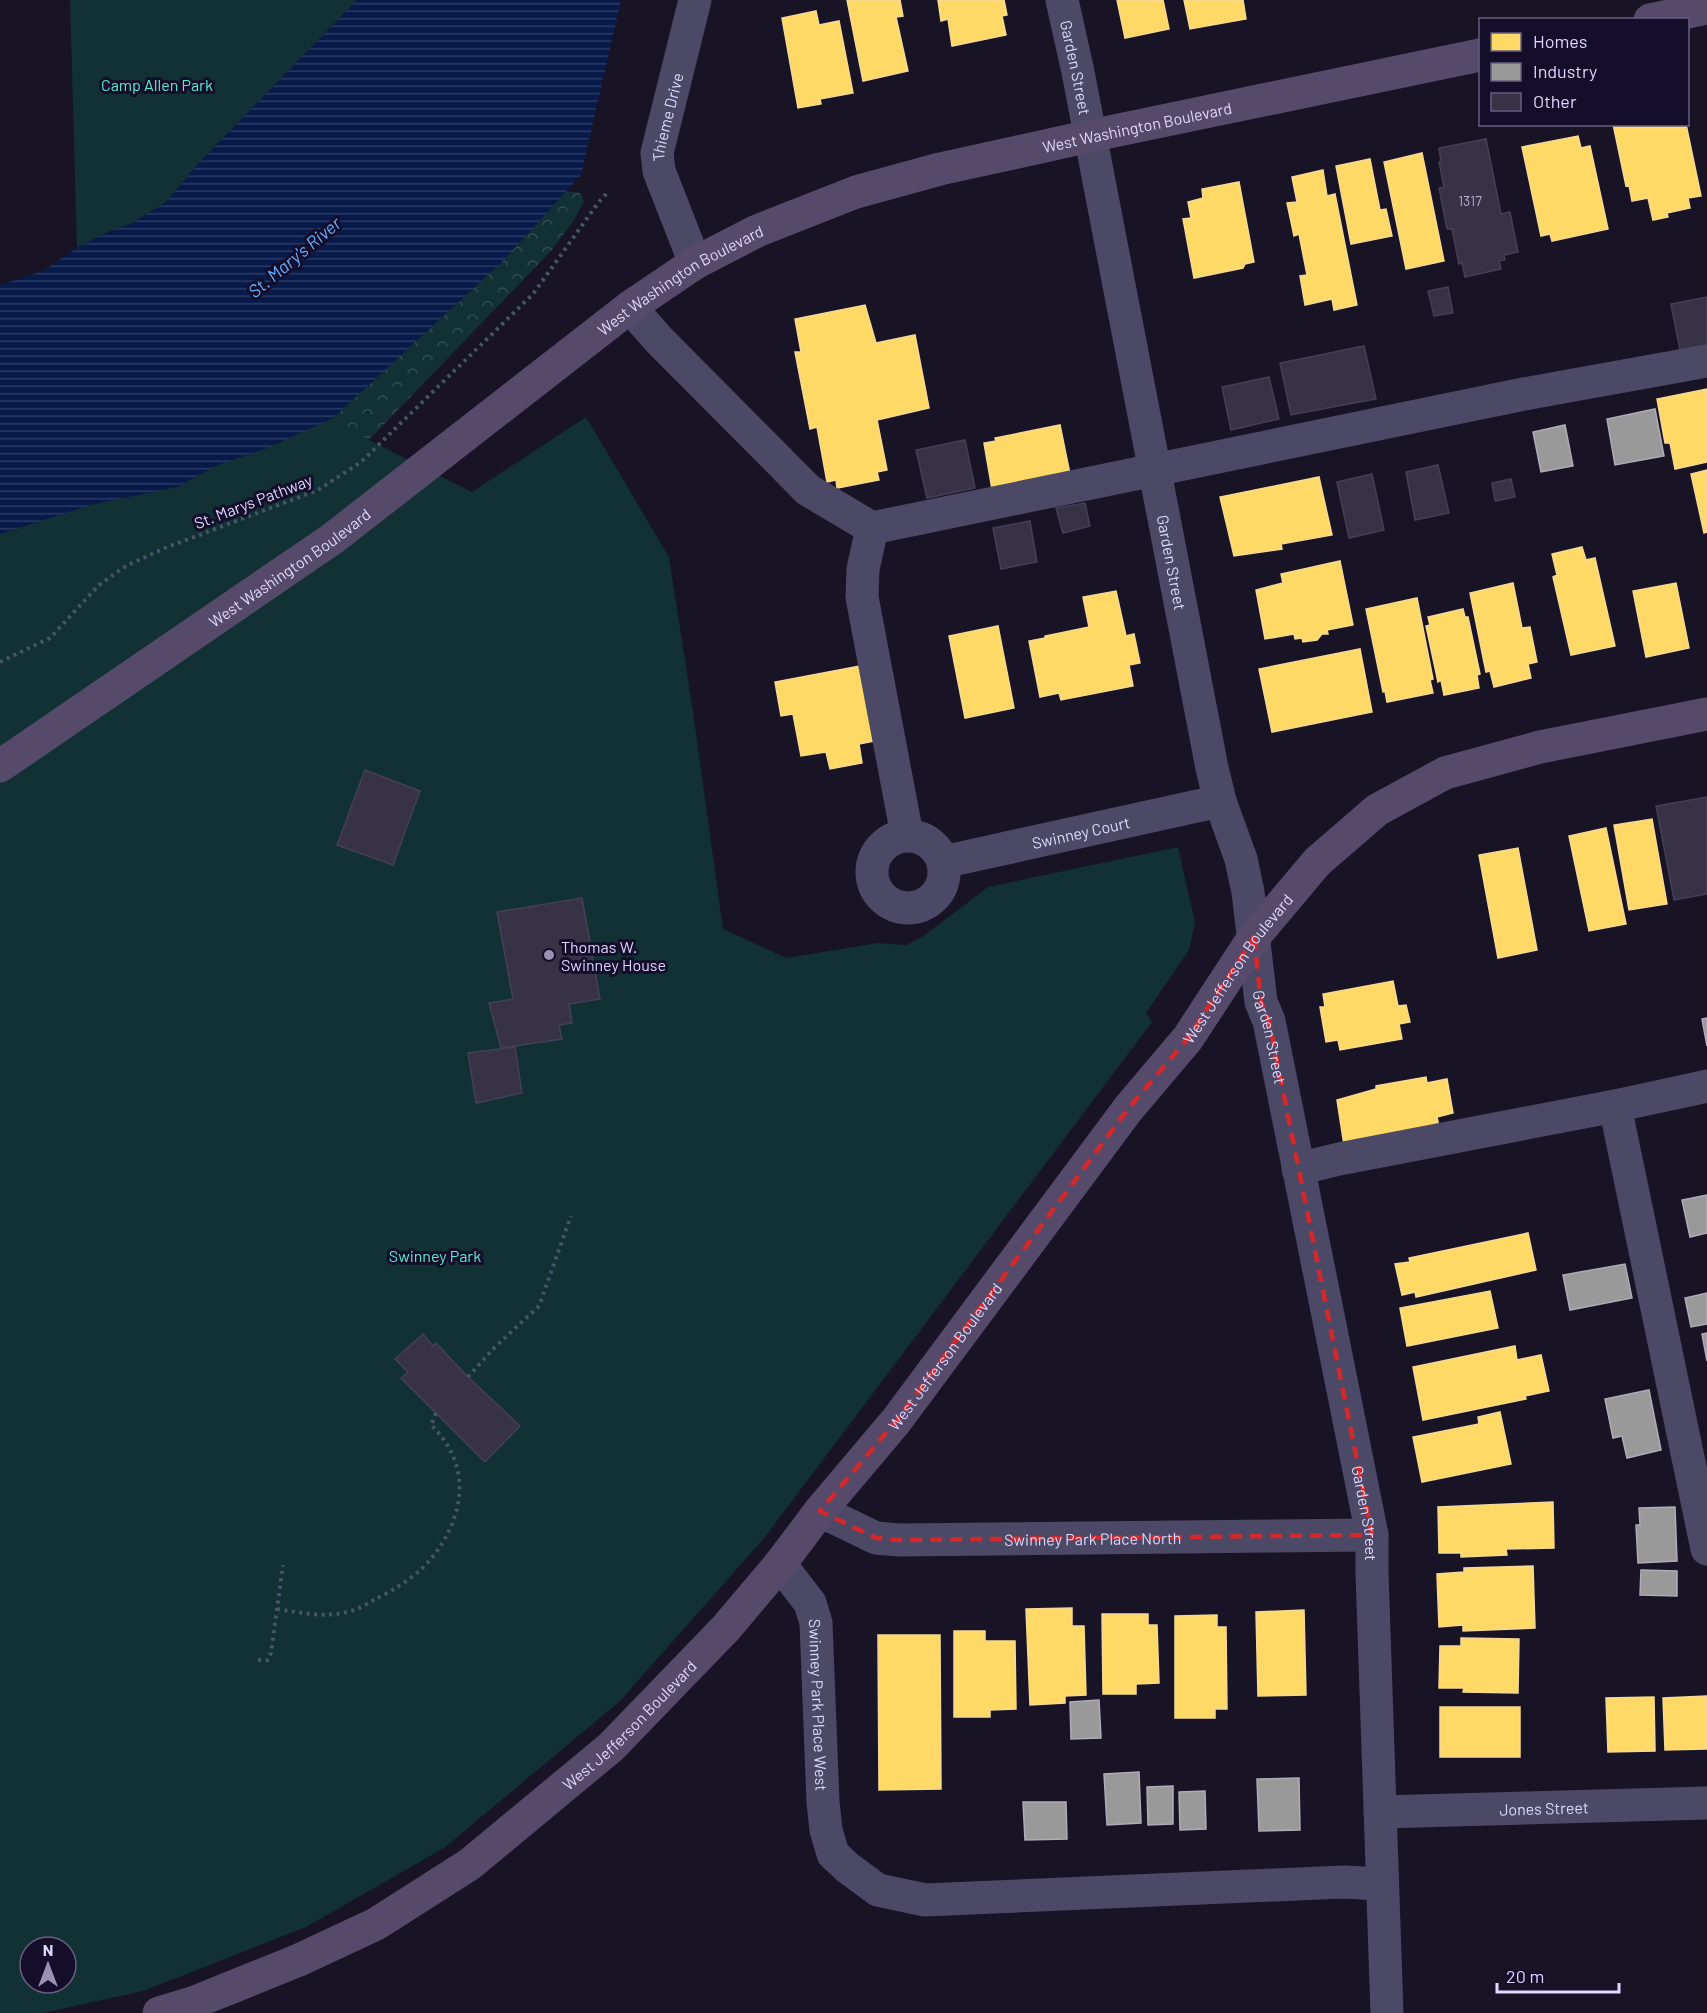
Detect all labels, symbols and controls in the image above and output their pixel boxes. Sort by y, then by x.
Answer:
street label: Garden Street [1057,18,1096,116]
legend [1479,18,1689,126]
text: Homes [1533,30,1587,52]
text: Industry [1533,60,1597,82]
street label: Thieme Drive [647,71,686,162]
park label: Camp Allen Park [101,75,213,94]
text: Other [1533,90,1577,112]
street label: West Washington Boulevard [1040,97,1233,156]
house number: 1317 [1458,192,1482,209]
water label: St. Mary's River [243,211,345,302]
street label: West Washington Boulevard [593,220,766,339]
street label: St. Marys Pathway [191,469,315,532]
street label: West Washington Boulevard [205,504,374,630]
street label: Garden Street [1154,513,1191,611]
street label: Swinney Court [1030,812,1132,852]
street label: West Jefferson Boulevard [1178,890,1296,1047]
place label: Thomas W. Swinney House [561,937,666,974]
marker: Thomas W. Swinney House [542,948,556,962]
street label: Garden Street [1250,989,1291,1086]
park label: Swinney Park [389,1246,481,1265]
street label: West Jefferson Boulevard [883,1279,1005,1434]
street label: Garden Street [1349,1464,1382,1561]
street label: Swinney Park Place North [1004,1528,1181,1548]
street label: Swinney Park Place West [806,1618,832,1791]
street label: West Jefferson Boulevard [558,1656,700,1793]
street label: Jones Street [1499,1797,1589,1818]
north arrow [18,1935,78,1995]
text: N [43,1940,53,1959]
scale bar [1497,1956,1618,1994]
text: 20 m [1506,1965,1544,1987]

